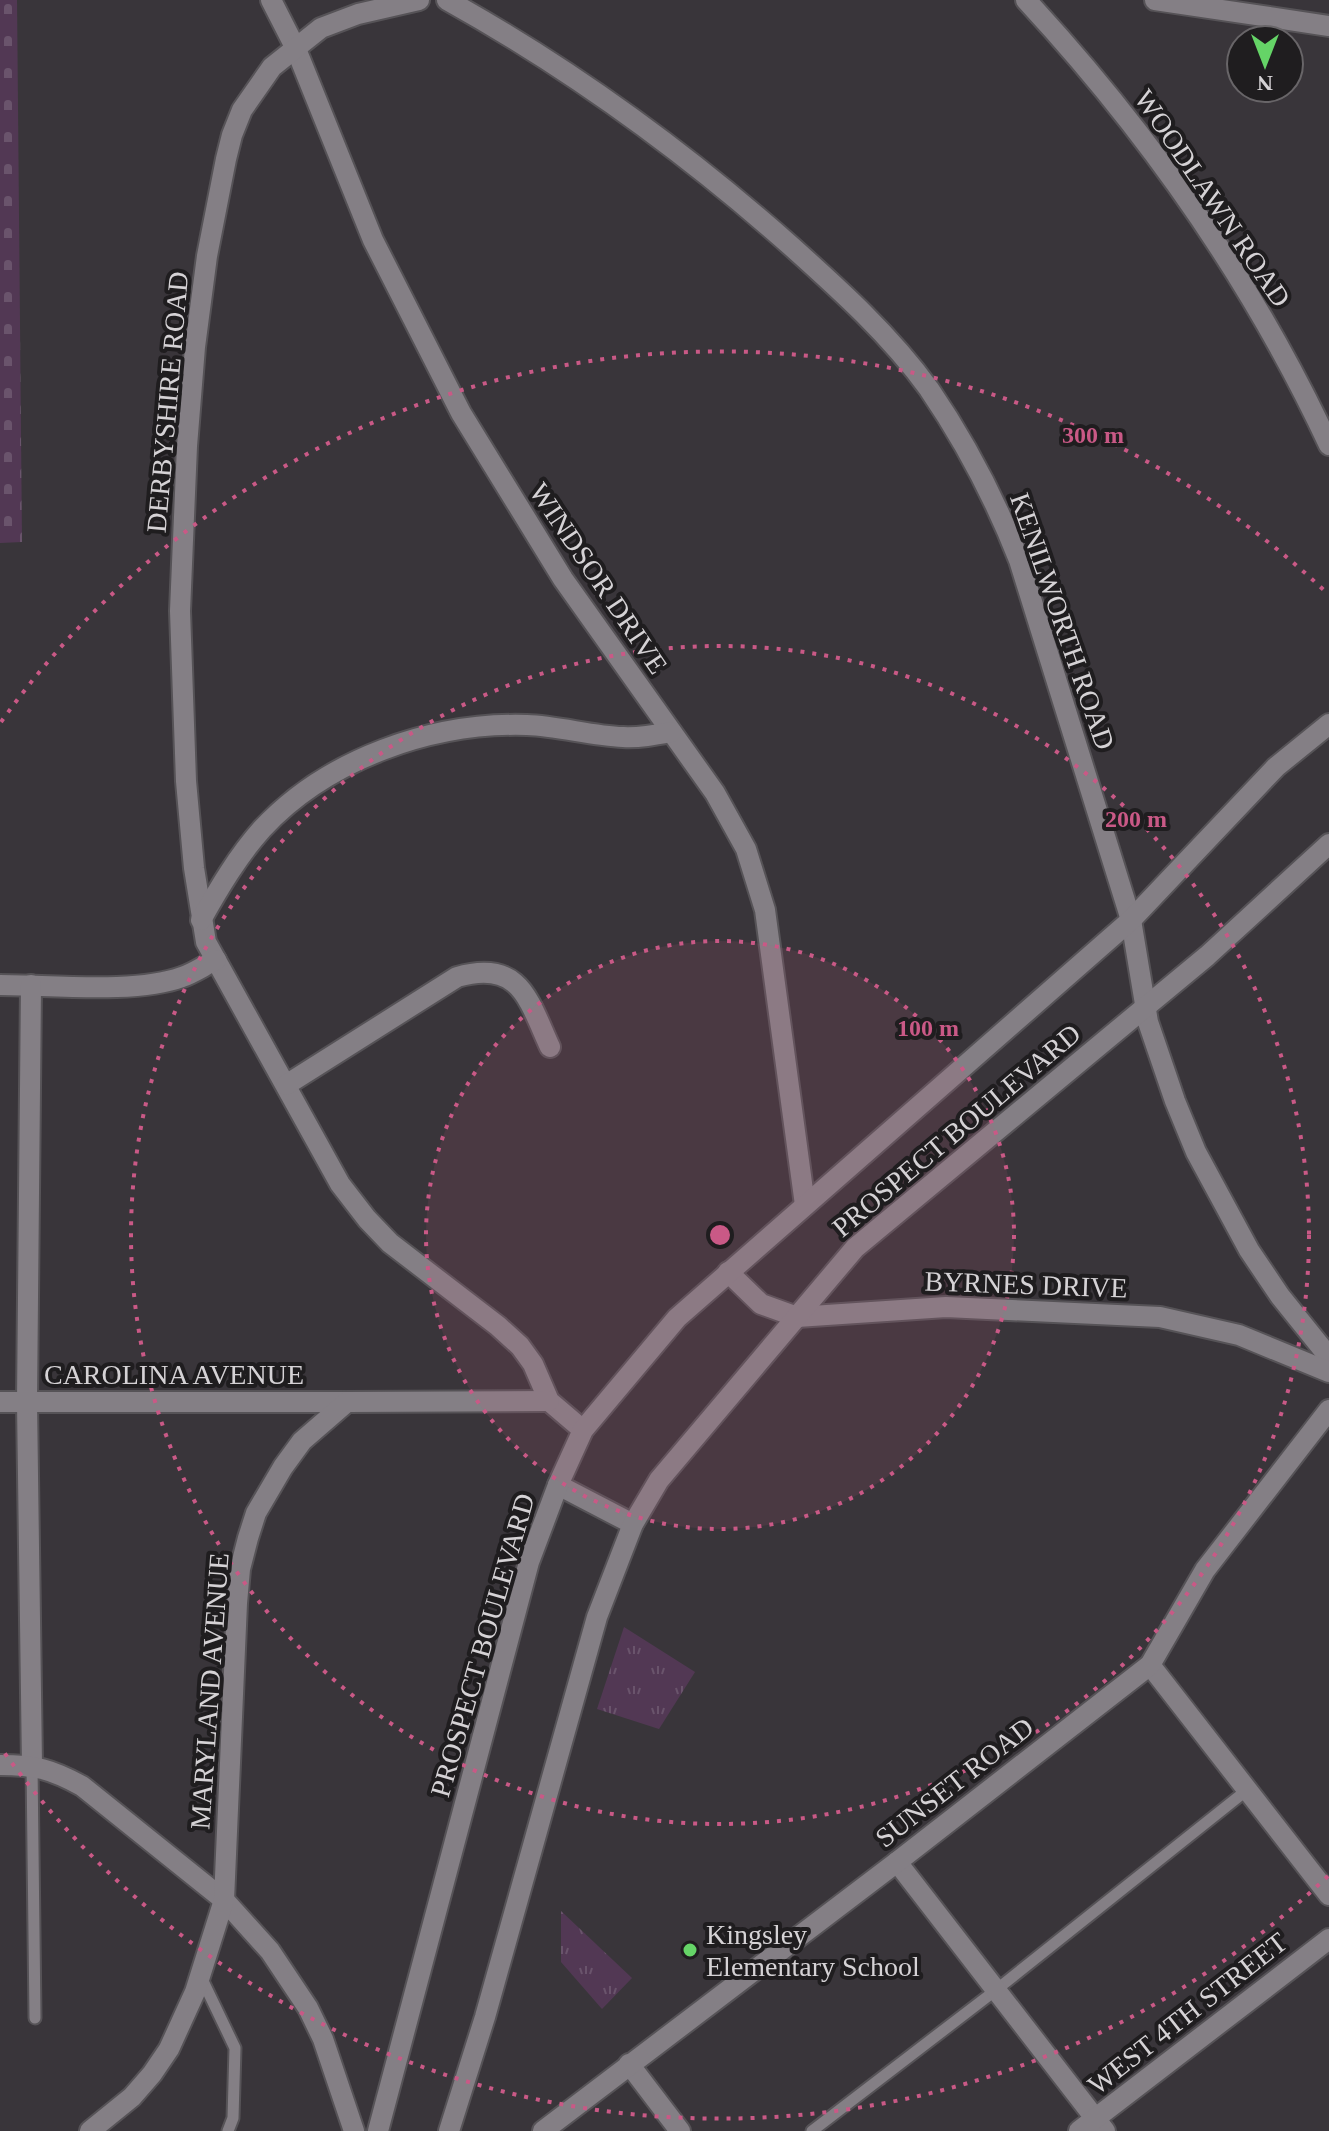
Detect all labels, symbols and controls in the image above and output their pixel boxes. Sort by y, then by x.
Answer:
north arrow [1225,24,1305,104]
street label: WOODLAWN ROAD [1128,83,1298,313]
street label: DERBYSHIRE ROAD [141,270,194,534]
text: 300 m [1062,422,1124,448]
street label: WINDSOR DRIVE [523,477,674,679]
street label: KENILWORTH ROAD [1004,489,1121,753]
text: 200 m [1105,806,1167,832]
text: 100 m [897,1015,959,1041]
street label: PROSPECT BOULEVARD [826,1018,1087,1243]
centre of rings [706,1221,734,1249]
street label: BYRNES DRIVE [924,1265,1128,1304]
street label: CAROLINA AVENUE [44,1359,304,1390]
street label: PROSPECT BOULEVARD [424,1490,541,1800]
street label: MARYLAND AVENUE [184,1552,235,1830]
street label: SUNSET ROAD [869,1711,1039,1854]
place label: Kingsley Elementary School [706,1919,920,1982]
street label: WEST 4TH STREET [1082,1926,1293,2101]
marker: Kingsley Elementary School [681,1941,699,1959]

